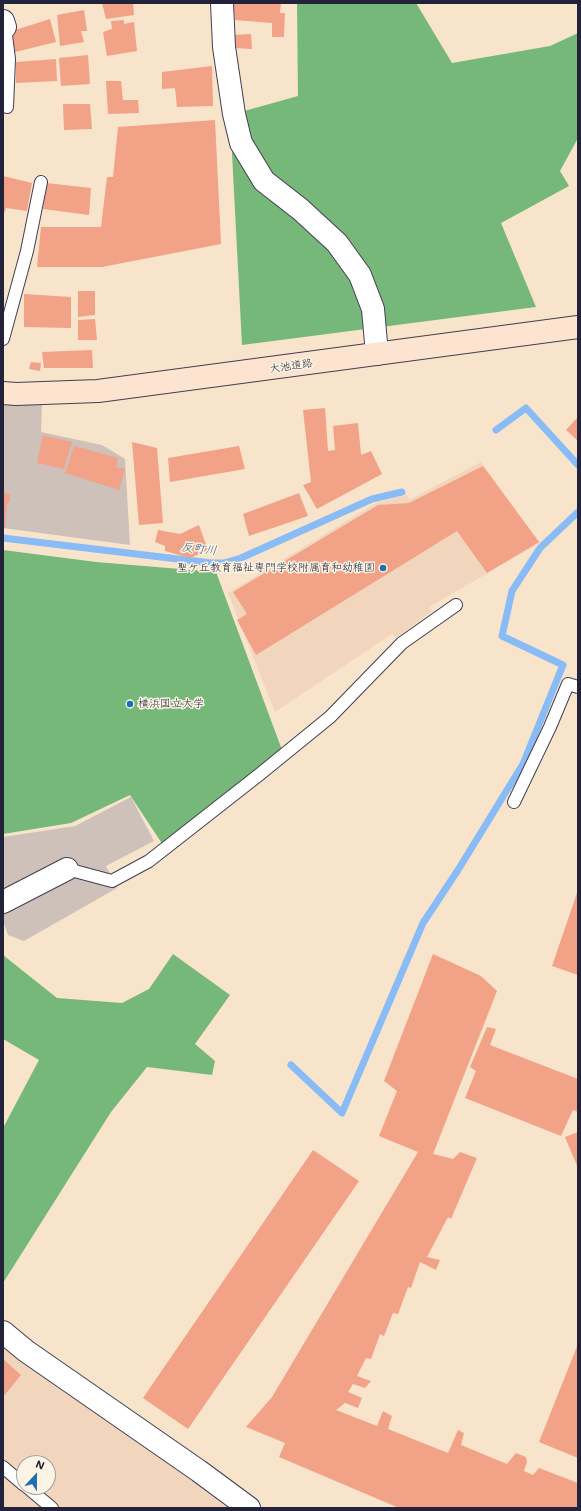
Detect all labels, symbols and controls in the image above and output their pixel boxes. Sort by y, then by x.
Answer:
street label: 大池道路 [268,356,314,376]
water label: 反町川 [180,540,218,558]
place label: 聖ケ丘教育福祉専門学校附属育和幼稚園 [177,561,375,575]
marker: 聖ケ丘教育福祉専門学校附属育和幼稚園 [378,563,388,573]
place label: 横浜国立大学 [138,697,204,711]
marker: 横浜国立大学 [125,699,135,709]
north arrow [16,1455,56,1495]
text: N [34,1456,47,1473]

